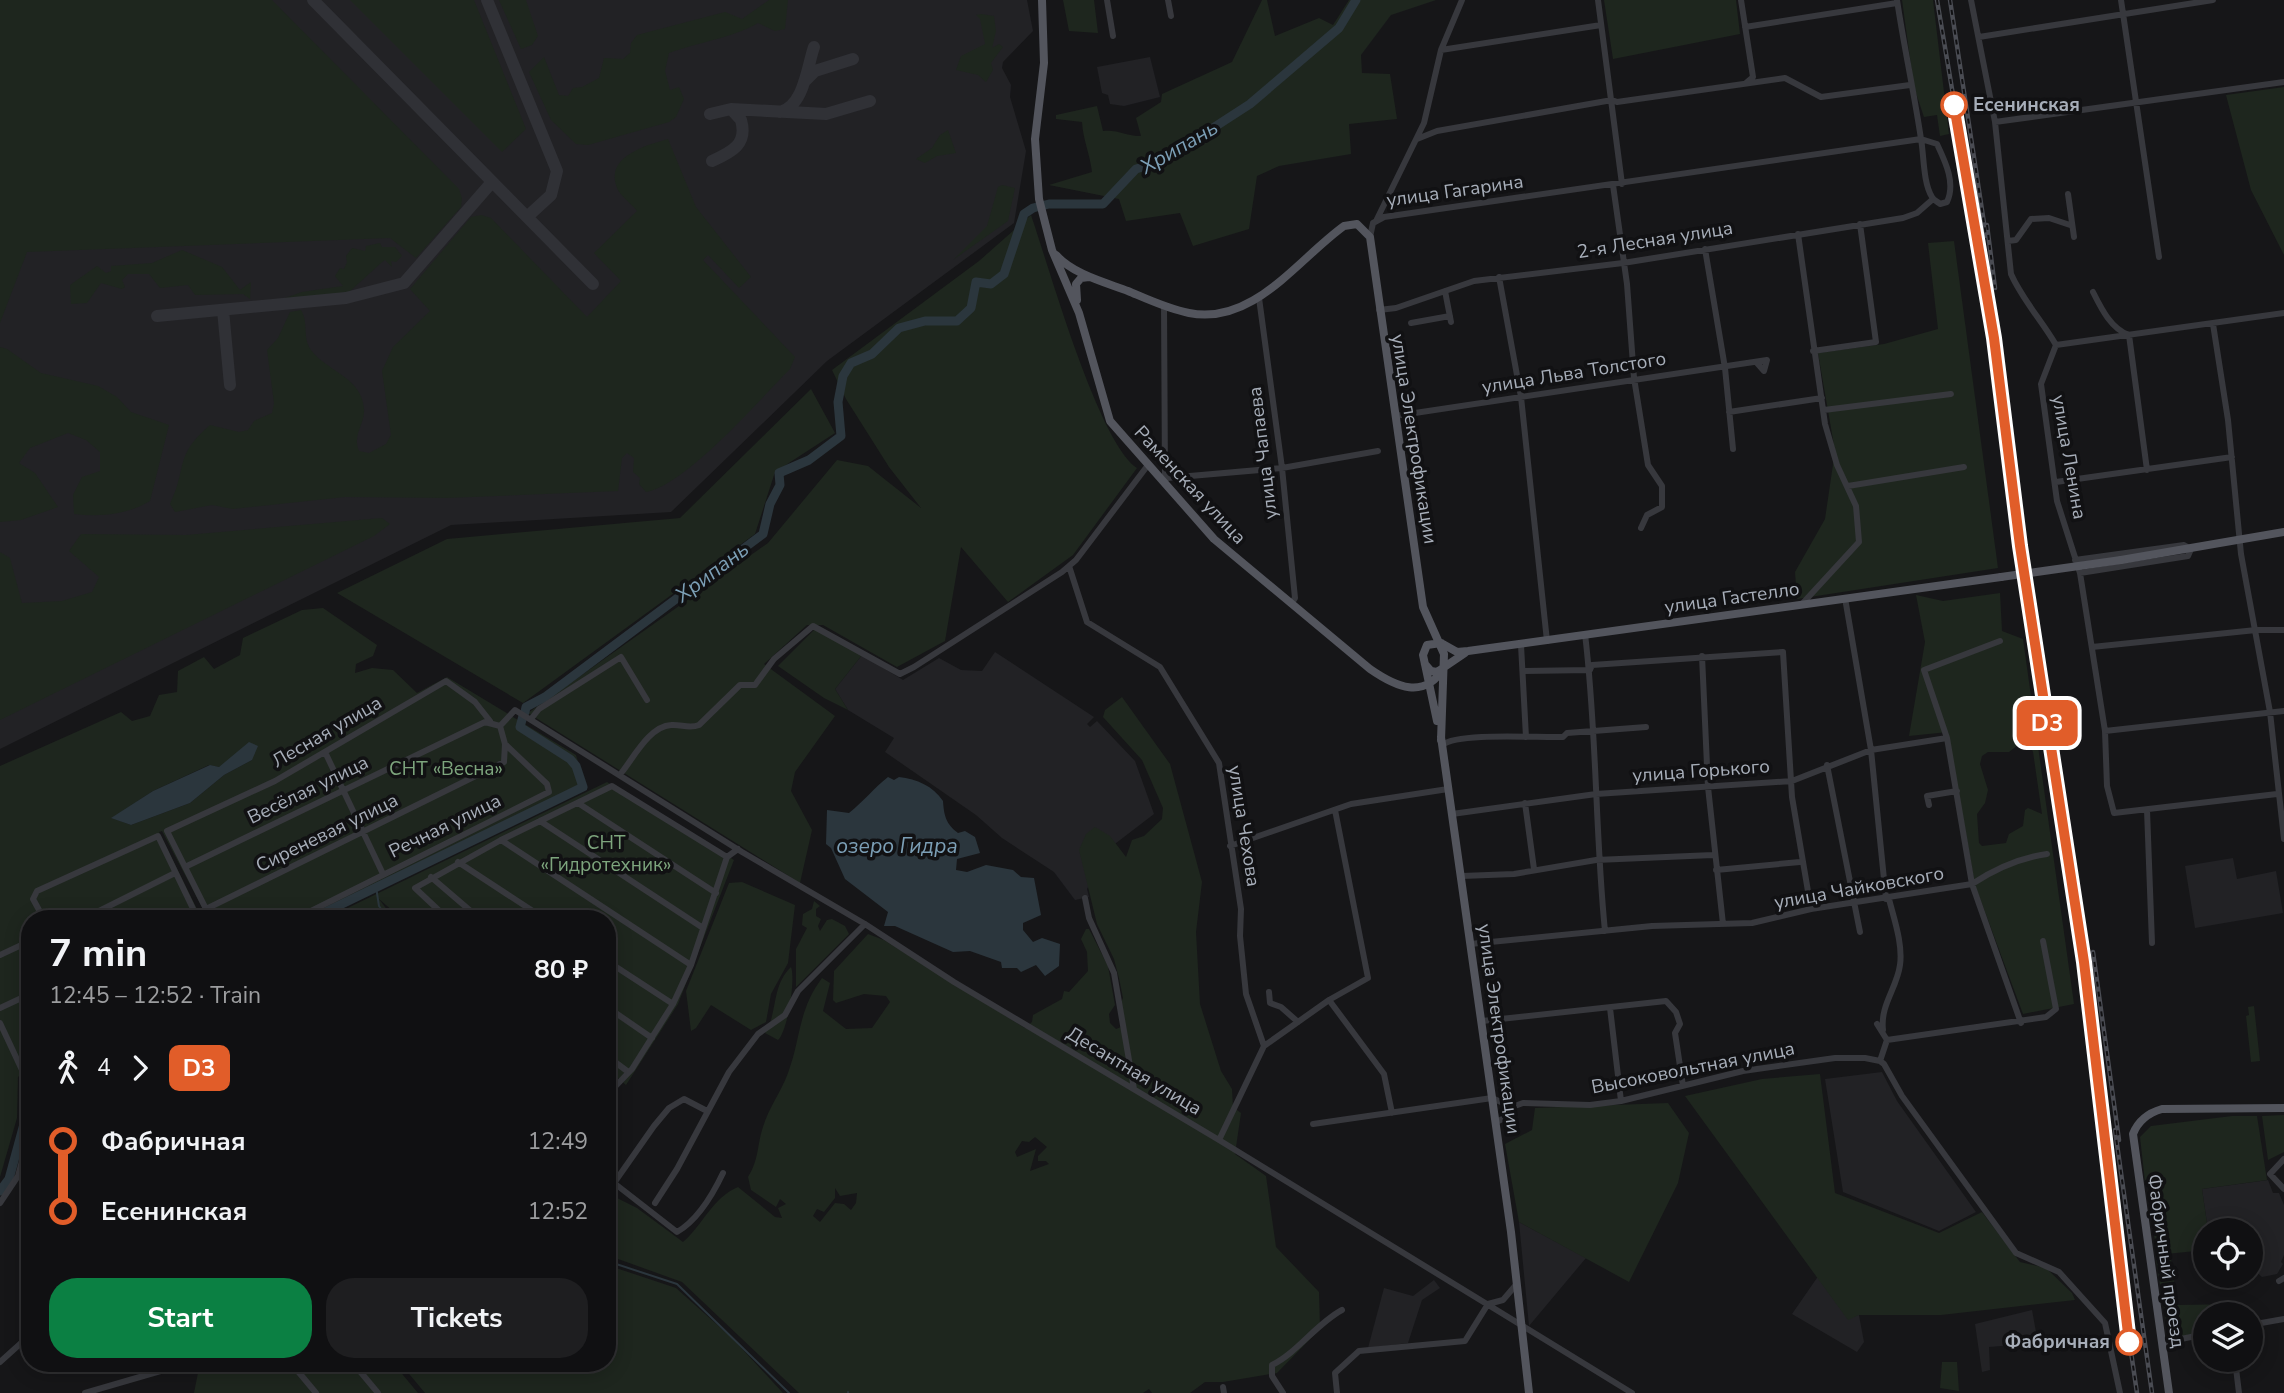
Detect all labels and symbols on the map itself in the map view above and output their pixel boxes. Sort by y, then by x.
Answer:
marker: Есенинская [1941,92,1967,118]
place label: Есенинская [1973,92,2080,118]
water label: Хрипань [1134,113,1223,181]
street label: улица Гагарина [1385,169,1525,213]
street label: 2-я Лесная улица [1575,215,1735,265]
street label: улица Электрофикации [1385,332,1443,546]
street label: улица Льва Толстого [1480,346,1668,400]
street label: улица Чапаева [1242,385,1284,521]
street label: улица Ленина [2045,393,2093,521]
street label: Раменская улица [1128,420,1252,550]
water label: Хрипань [669,535,755,610]
street label: улица Гастелло [1663,576,1801,620]
street label: Лесная улица [267,690,387,774]
line badge: D3 [2016,700,2078,746]
street label: Весёлая улица [243,749,373,831]
street label: улица Горького [1631,753,1771,789]
park label: СНТ «Весна» [389,756,503,782]
street label: улица Чехова [1222,764,1266,888]
street label: Сиреневая улица [251,787,403,879]
street label: Речная улица [384,788,506,864]
park label: СНТ «Гидротехник» [541,830,671,878]
water label: озеро Гидра [836,832,958,860]
street label: улица Чайковского [1772,860,1946,916]
street label: улица Электрофикации [1471,922,1527,1136]
street label: Десантная улица [1062,1020,1206,1122]
street label: Высоковольтная улица [1589,1036,1797,1100]
street label: Фабричный проезд [2141,1172,2191,1350]
place label: Фабричная [2004,1329,2110,1355]
marker: Фабричная [2116,1329,2142,1355]

